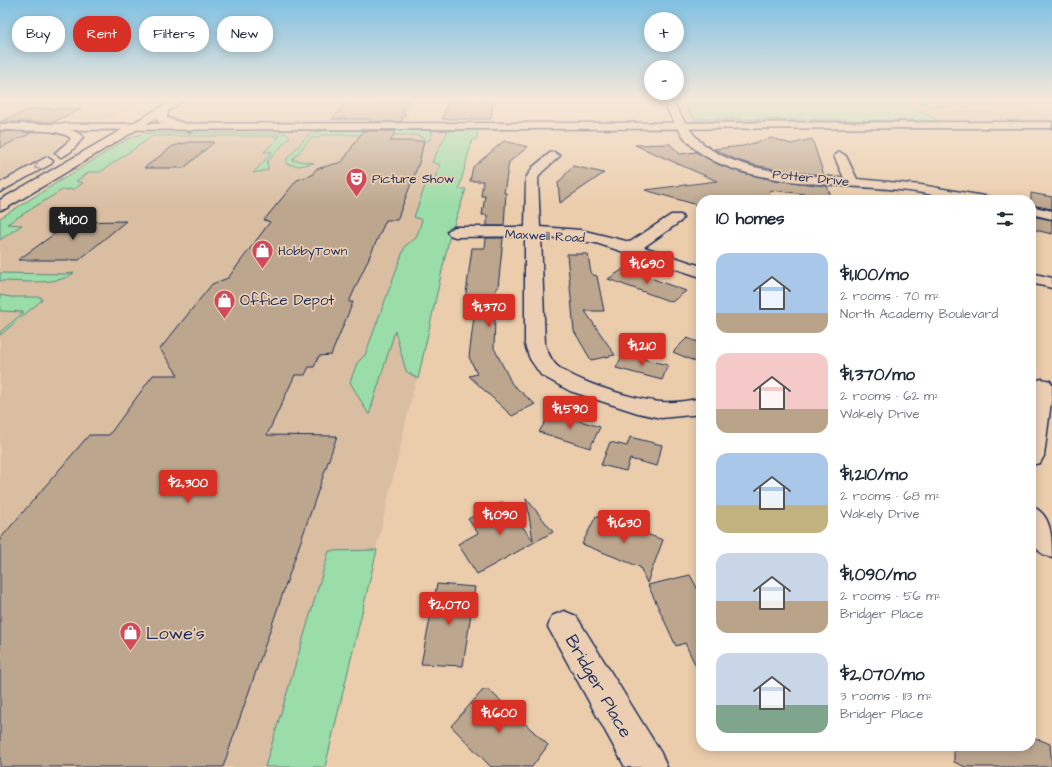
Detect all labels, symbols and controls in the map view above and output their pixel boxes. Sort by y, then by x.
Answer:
map controls [644,12,684,100]
button: + [644,12,684,52]
chip: Buy [12,16,65,52]
chip: Rent [73,16,131,52]
chip: Filters [139,16,209,52]
chip: New [217,16,273,52]
button: − [644,60,684,100]
one-way arrow [34,163,41,170]
theatre icon: Picture Show [343,165,369,198]
street label: Potter Drive [772,165,850,191]
place label: Picture Show [372,170,454,188]
pin: $1,100 [40,207,106,241]
text: 10 homes [716,207,785,231]
icon: filters [994,208,1016,230]
text: $1,100 [58,211,88,229]
street label: Maxwell Road [504,225,586,247]
shop icon: HobbyTown [249,237,275,270]
place label: HobbyTown [278,242,348,261]
pin: $1,690 [614,251,680,285]
text: $1,690 [630,255,664,273]
text: $1,100/mo [840,263,909,287]
icon: home [748,269,796,317]
shop icon: Office Depot [212,287,238,320]
text: 2 rooms · 70 m² [840,287,940,305]
place label: Office Depot [240,290,334,311]
pin: $1,370 [456,294,522,328]
text: $1,370 [472,298,506,316]
text: North Academy Boulevard [840,305,998,323]
pin: $1,210 [609,333,675,367]
text: $1,210 [628,337,656,355]
text: $1,370/mo [840,363,915,387]
icon: home [748,369,796,417]
text: 2 rooms · 62 m² [840,387,939,405]
pin: $1,590 [537,396,603,430]
text: $1,590 [552,400,588,418]
text: Wakely Drive [840,405,920,423]
text: $1,210/mo [840,463,908,487]
icon: home [748,469,796,517]
pin: $2,300 [155,470,221,504]
text: $2,300 [168,474,208,492]
text: 2 rooms · 68 m² [840,487,940,505]
pin: $1,090 [467,502,533,536]
text: Wakely Drive [840,505,920,523]
text: $1,090 [482,506,518,524]
pin: $1,630 [591,510,657,544]
text: $1,630 [607,514,641,532]
text: $1,090/mo [840,563,916,587]
icon: home [748,569,796,617]
text: 2 rooms · 56 m² [840,587,941,605]
pin: $2,070 [416,592,482,626]
text: $2,070 [428,596,470,614]
text: Bridger Place [840,605,923,623]
shop icon: Lowe's [118,620,144,653]
place label: Lowe's [146,621,205,646]
street label: Bridger Place [558,630,638,743]
text: $2,070/mo [840,663,925,687]
icon: home [748,669,796,717]
text: 3 rooms · 113 m² [840,687,933,705]
pin: $1,600 [466,700,532,734]
text: $1,600 [481,704,517,722]
text: Bridger Place [840,705,923,723]

